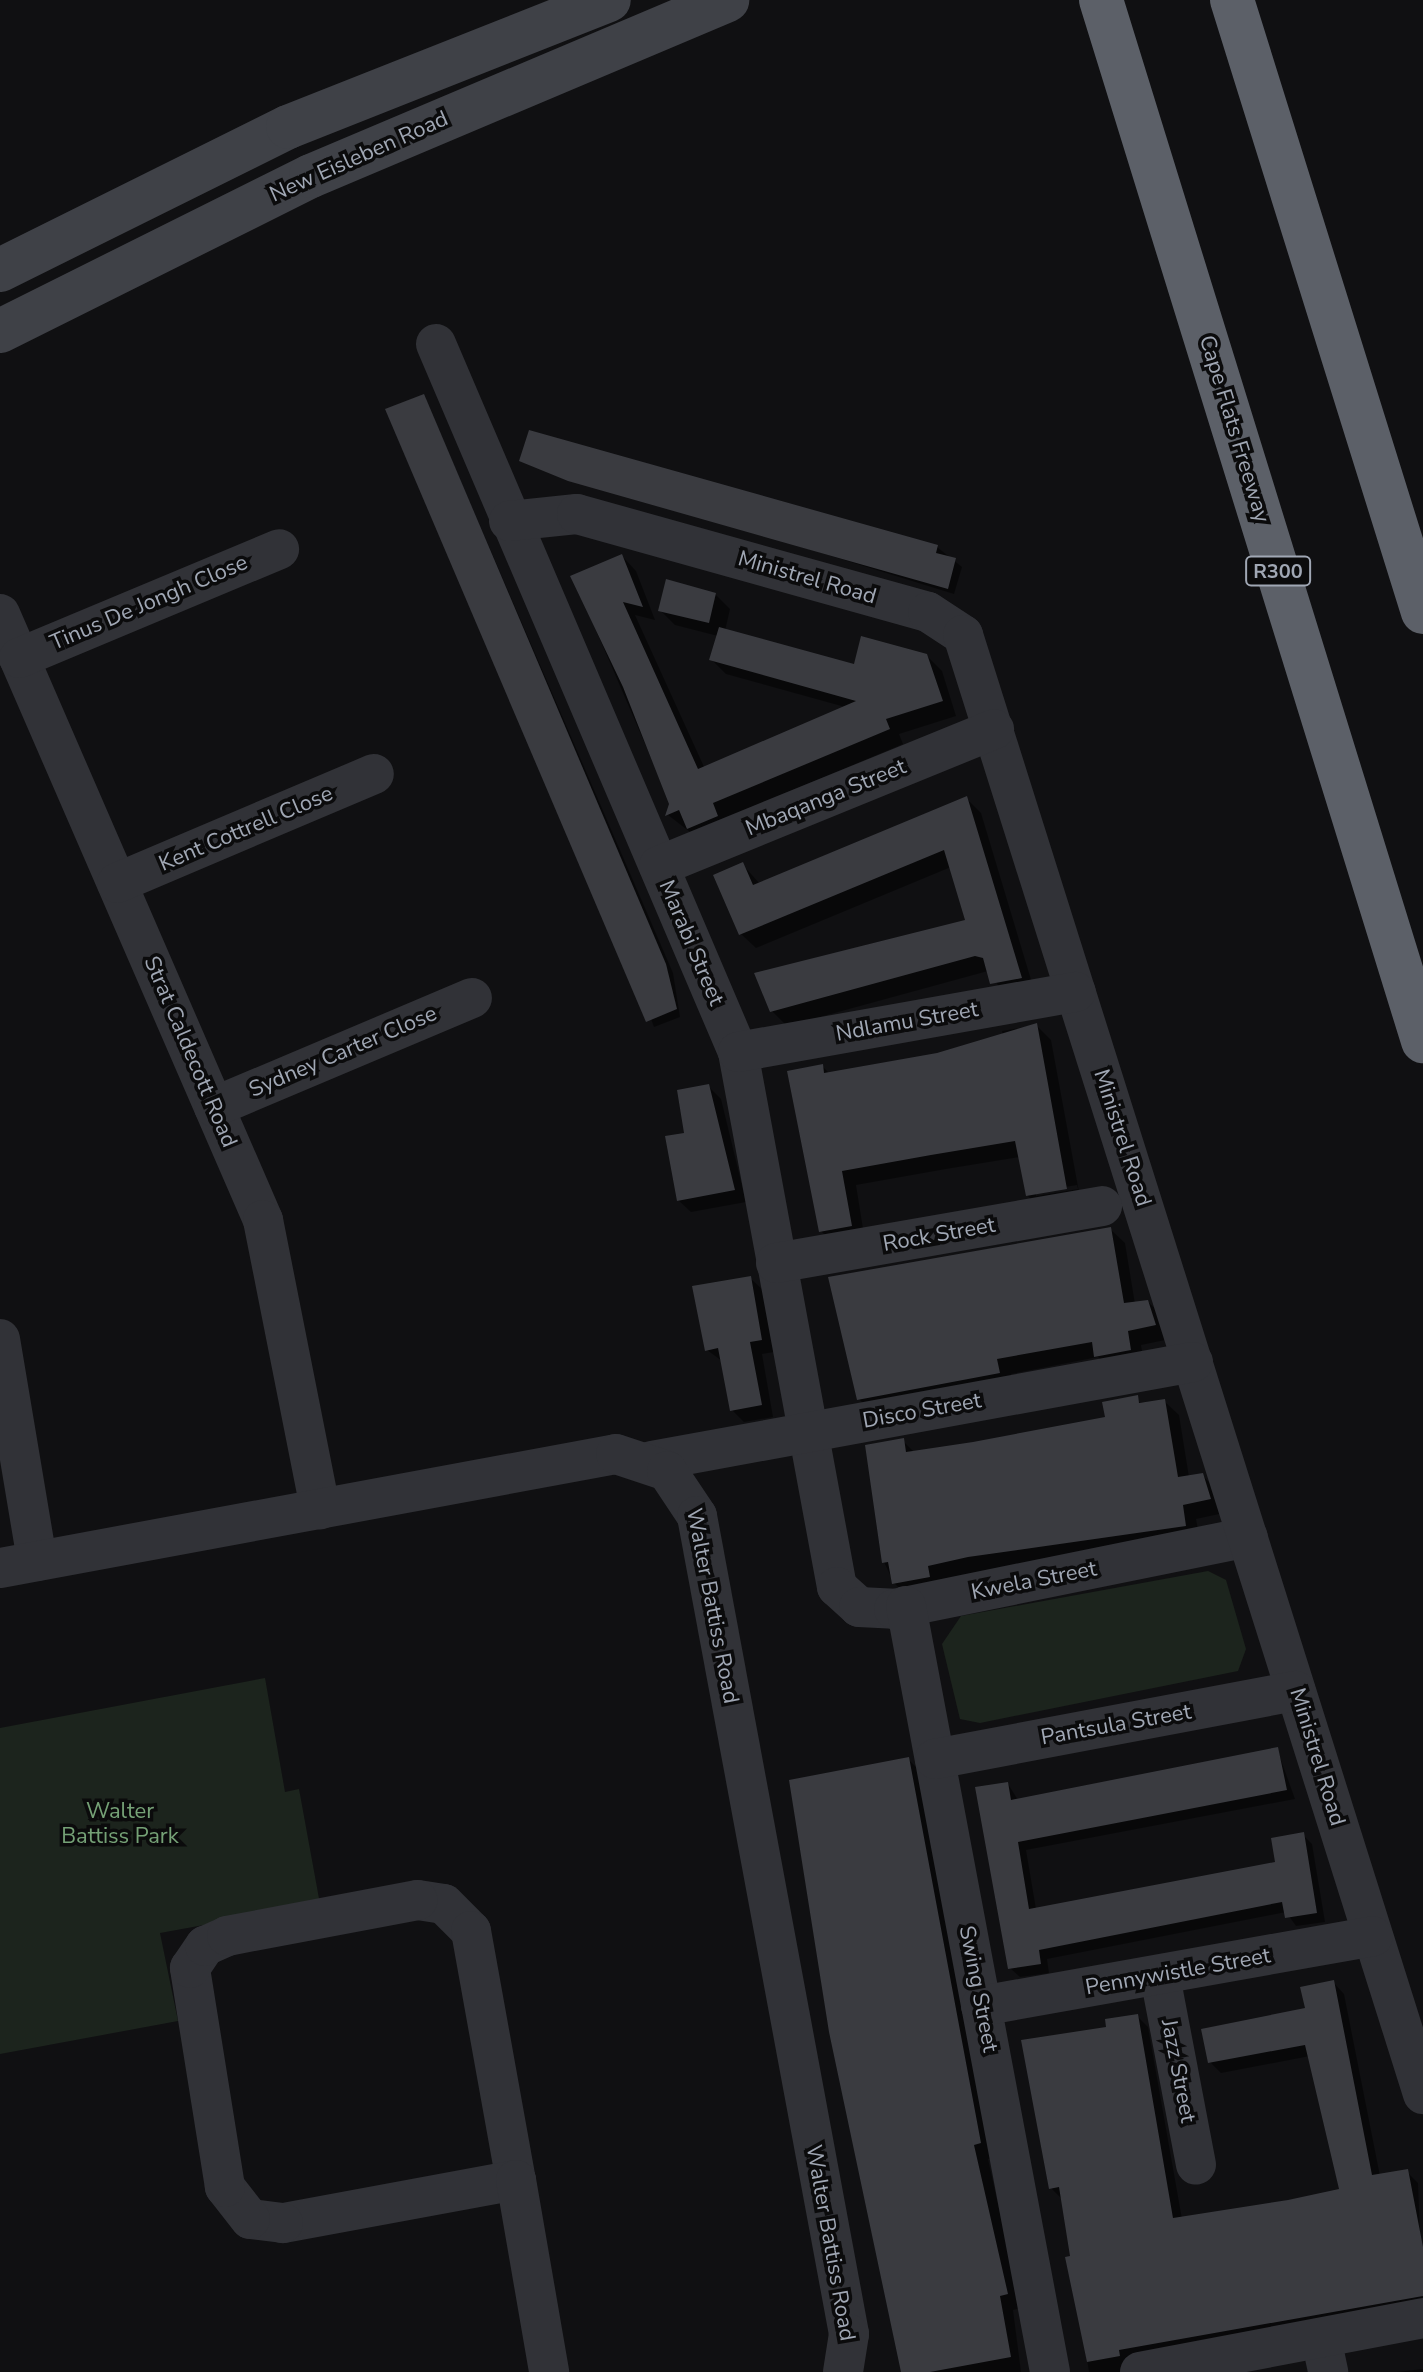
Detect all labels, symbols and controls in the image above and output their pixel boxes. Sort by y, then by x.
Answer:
street label: New Eisleben Road [266,106,452,208]
street label: Cape Flats Freeway [1193,332,1275,526]
street label: Ministrel Road [735,546,879,610]
street label: Tinus De Jongh Close [46,549,252,657]
road number: R300 [1244,555,1312,587]
street label: Mbaqanga Street [742,754,910,842]
street label: Kent Cottrell Close [155,780,337,878]
street label: Marabi Street [653,876,729,1010]
street label: Strat Caldecott Road [138,952,242,1152]
street label: Ndlamu Street [834,996,980,1048]
street label: Sydney Carter Close [245,1000,441,1104]
street label: Ministrel Road [1087,1066,1157,1210]
street label: Rock Street [881,1212,997,1258]
street label: Disco Street [861,1388,983,1434]
street label: Walter Battiss Road [680,1506,744,1706]
street label: Kwela Street [969,1556,1099,1606]
street label: Ministrel Road [1284,1685,1350,1829]
street label: Pantsula Street [1039,1699,1193,1751]
park label: Walter Battiss Park [61,1798,179,1850]
street label: Swing Street [953,1924,1003,2054]
street label: Pennywistle Street [1083,1943,1273,2001]
street label: Jazz Street [1155,2017,1201,2125]
street label: Walter Battiss Road [800,2143,860,2343]

